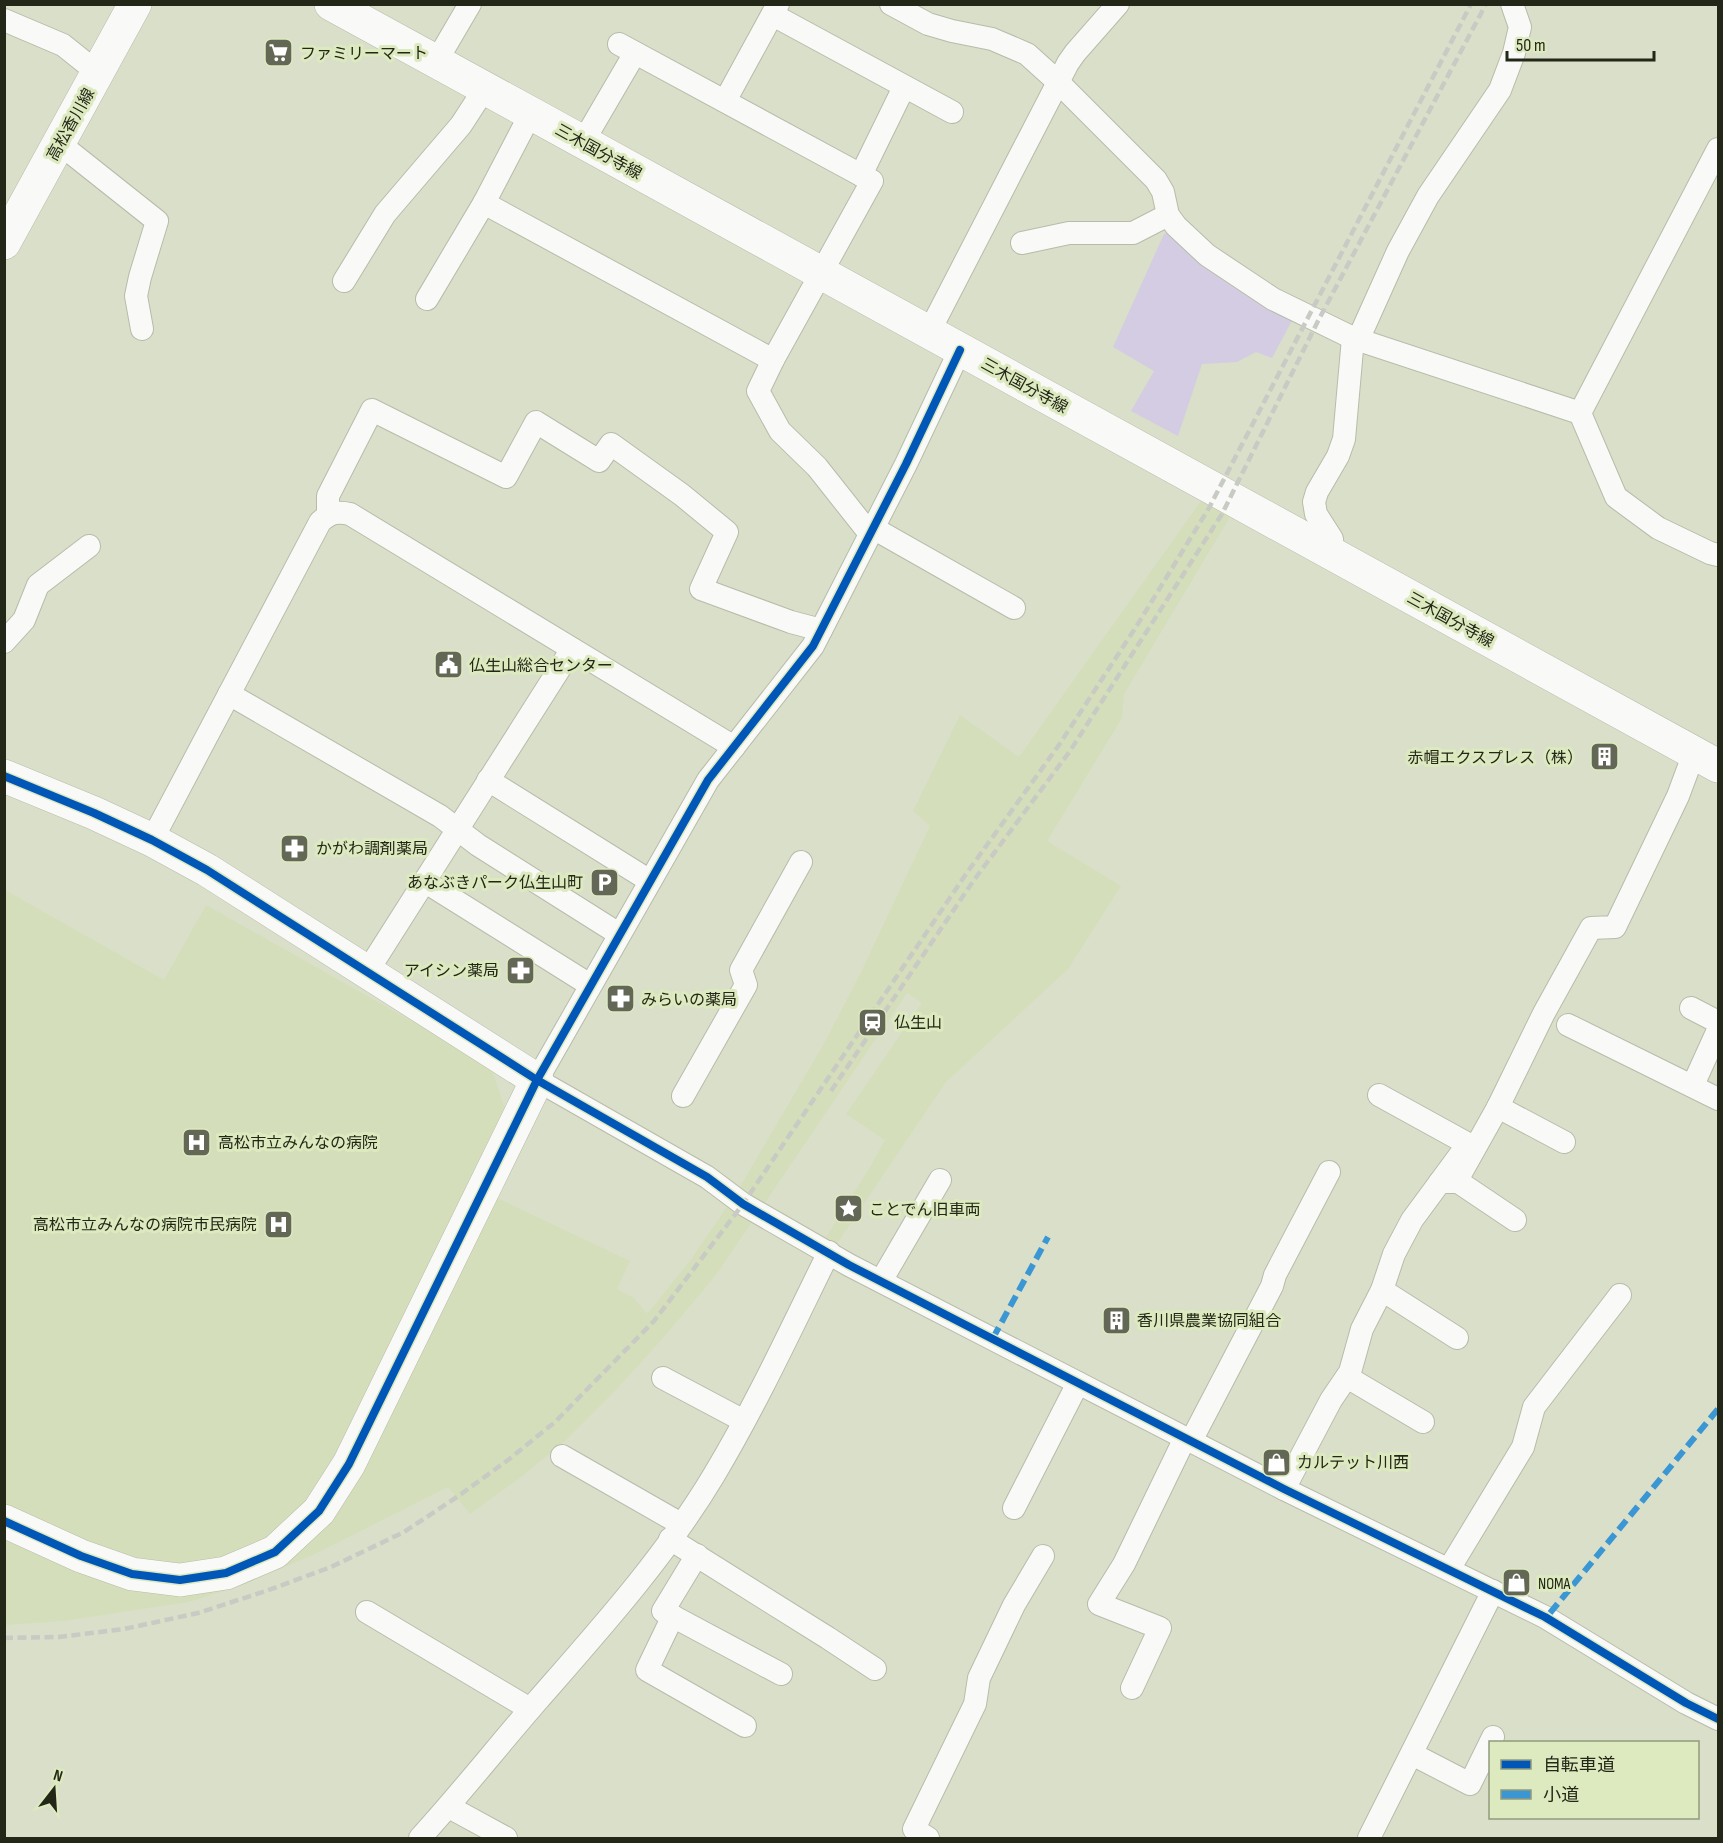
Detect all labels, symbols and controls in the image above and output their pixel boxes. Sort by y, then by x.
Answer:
scale bar [1507,24,1654,62]
text: 50 m [1516,35,1546,56]
supermarket icon: ファミリーマート [263,37,295,69]
place label: ファミリーマート [300,45,428,64]
street label: 高松香川線 [44,85,99,164]
street label: 三木国分寺線 [552,121,645,184]
street label: 三木国分寺線 [978,355,1071,418]
street label: 三木国分寺線 [1404,589,1497,652]
public building icon: 仏生山総合センター [432,649,464,681]
place label: 仏生山総合センター [469,657,613,676]
building icon: 赤帽エクスプレス（株） [1588,741,1620,773]
place label: 赤帽エクスプレス（株） [1407,749,1583,768]
pharmacy icon: かがわ調剤薬局 [279,832,311,864]
place label: かがわ調剤薬局 [316,840,428,859]
parking icon: あなぶきパーク仏生山町 [588,866,620,898]
place label: あなぶきパーク仏生山町 [407,874,583,893]
pharmacy icon: アイシン薬局 [504,954,536,986]
place label: アイシン薬局 [404,962,499,981]
pharmacy icon: みらいの薬局 [604,983,636,1015]
place label: みらいの薬局 [641,991,737,1010]
station icon: 仏生山 [857,1006,889,1038]
place label: 仏生山 [894,1014,942,1033]
hospital icon: 高松市立みんなの病院 [181,1126,213,1158]
place label: 高松市立みんなの病院 [218,1134,378,1153]
place icon: ことでん旧車両 [832,1193,864,1225]
place label: ことでん旧車両 [869,1201,981,1220]
hospital icon: 高松市立みんなの病院市民病院 [262,1208,294,1240]
place label: 高松市立みんなの病院市民病院 [33,1216,257,1235]
building icon: 香川県農業協同組合 [1100,1304,1132,1336]
place label: 香川県農業協同組合 [1137,1312,1281,1331]
shop icon: カルテット川西 [1260,1446,1292,1478]
place label: カルテット川西 [1297,1454,1409,1473]
shop icon: NOMA [1501,1567,1533,1599]
place label: NOMA [1538,1575,1571,1594]
legend [1489,1741,1699,1819]
text: 自転車道 [1543,1755,1615,1776]
north arrow [24,1759,84,1819]
text: N [51,1766,65,1786]
text: 小道 [1543,1785,1579,1806]

